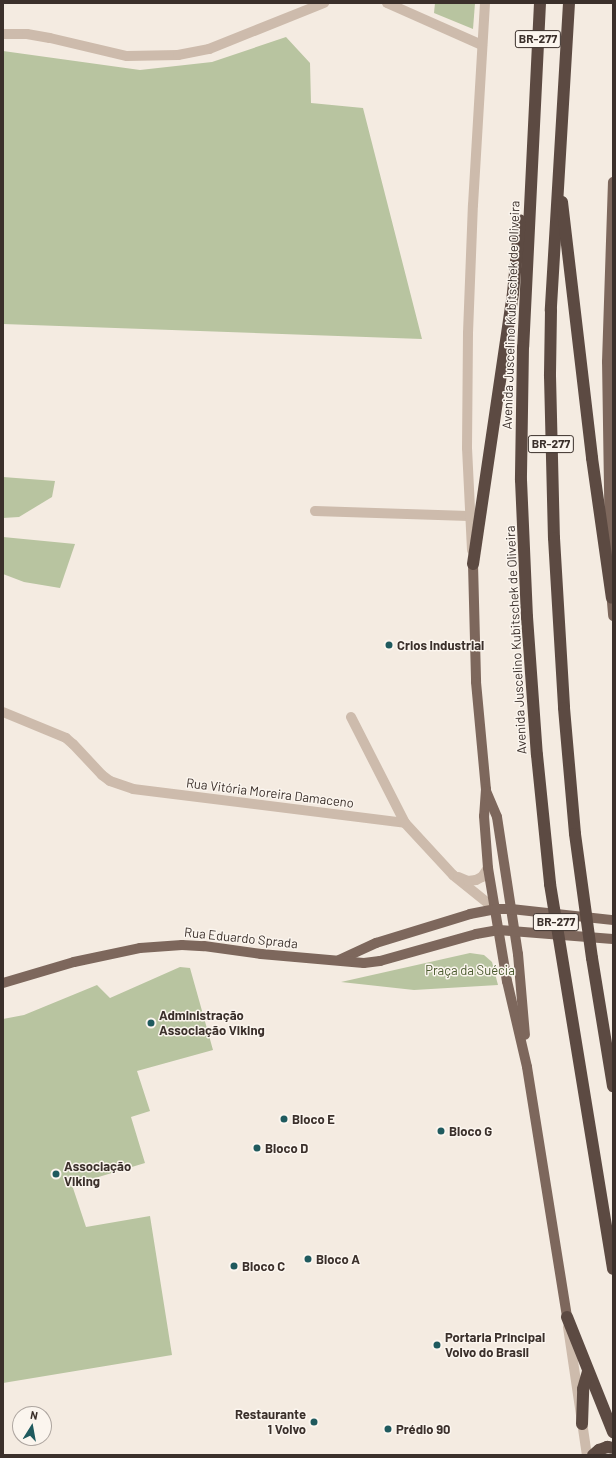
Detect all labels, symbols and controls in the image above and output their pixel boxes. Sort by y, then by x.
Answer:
road number: BR-277 [514,29,562,49]
street label: Avenida Juscelino Kubitschek de Oliveira [499,200,523,430]
road number: BR-277 [527,434,575,454]
street label: Avenida Juscelino Kubitschek de Oliveira [502,525,530,755]
place label: Crios Industrial [397,637,484,653]
marker: Crios Industrial [384,640,394,650]
street label: Rua Vitória Moreira Damaceno [185,775,355,811]
road number: BR-277 [532,912,580,932]
street label: Rua Eduardo Sprada [183,924,299,952]
park label: Praça da Suécia [425,962,515,978]
place label: Administração Associação Viking [159,1008,265,1039]
marker: Administração Associação Viking [146,1018,156,1028]
place label: Bloco E [292,1111,335,1127]
marker: Bloco E [279,1114,289,1124]
place label: Bloco G [449,1123,492,1139]
marker: Bloco G [436,1126,446,1136]
place label: Bloco D [265,1140,308,1156]
marker: Bloco D [252,1143,262,1153]
place label: Associação Viking [64,1159,131,1190]
marker: Associação Viking [51,1169,61,1179]
place label: Bloco A [316,1251,360,1267]
marker: Bloco A [303,1254,313,1264]
place label: Bloco C [242,1258,285,1274]
marker: Bloco C [229,1261,239,1271]
place label: Portaria Principal Volvo do Brasil [445,1330,545,1361]
marker: Portaria Principal Volvo do Brasil [432,1340,442,1350]
north arrow [12,1406,52,1446]
place label: Restaurante 1 Volvo [235,1407,306,1438]
text: N [29,1408,39,1422]
marker: Restaurante 1 Volvo [309,1417,319,1427]
place label: Prédio 90 [396,1421,450,1437]
marker: Prédio 90 [383,1424,393,1434]

